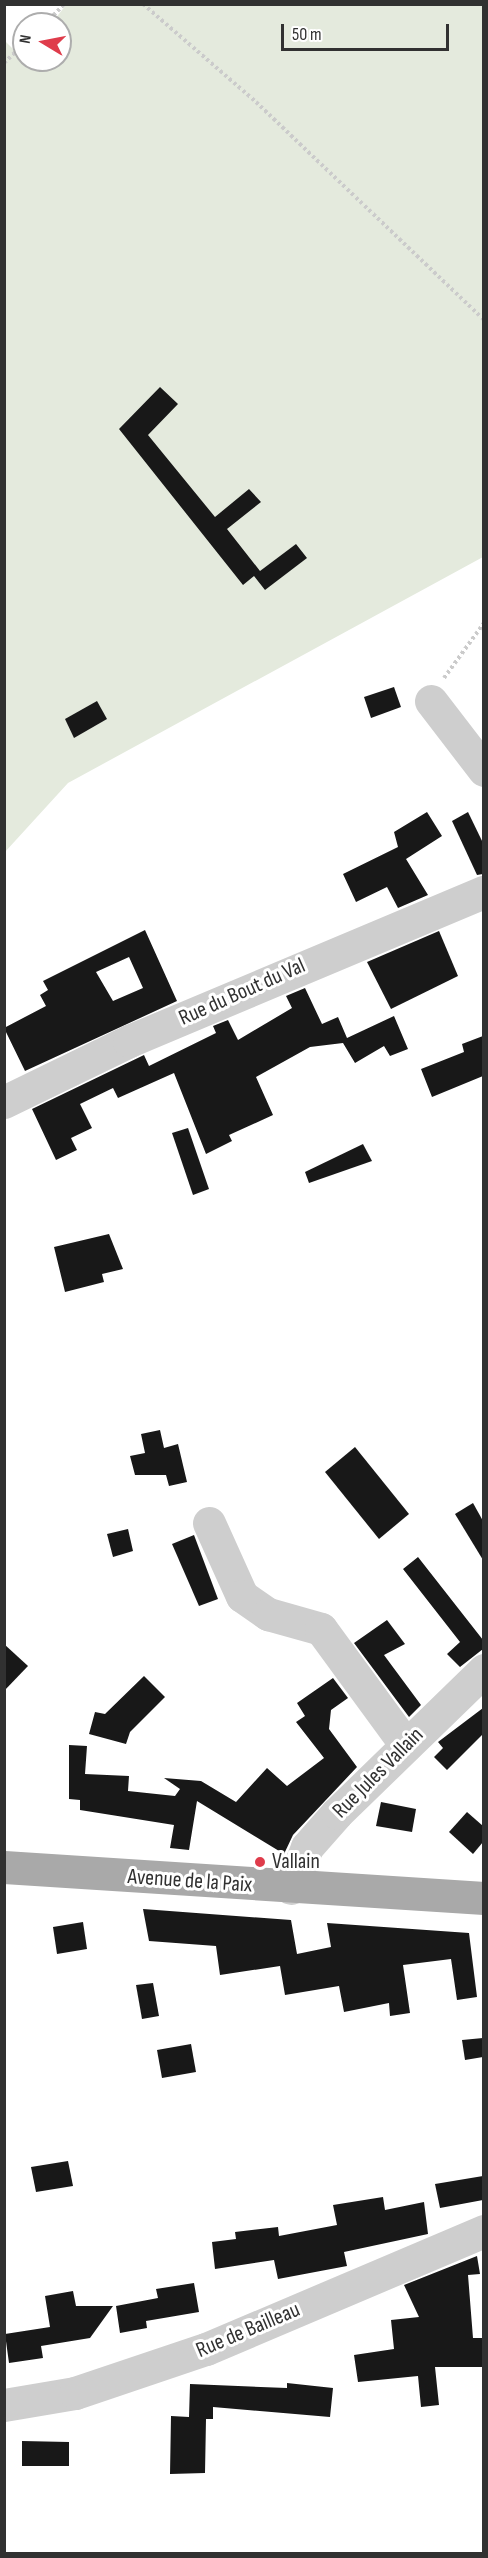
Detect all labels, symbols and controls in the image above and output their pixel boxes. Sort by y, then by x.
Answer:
north arrow [12,12,72,72]
scale bar [284,12,452,50]
text: 50 m [292,24,322,45]
text: N [16,33,36,45]
street label: Rue du Bout du Val [175,952,309,1032]
street label: Rue Jules Vallain [327,1722,429,1824]
place label: Vallain [272,1849,320,1875]
marker: Vallain [253,1855,267,1869]
street label: Avenue de la Paix [127,1863,253,1899]
street label: Rue de Bailleau [192,2296,304,2364]

